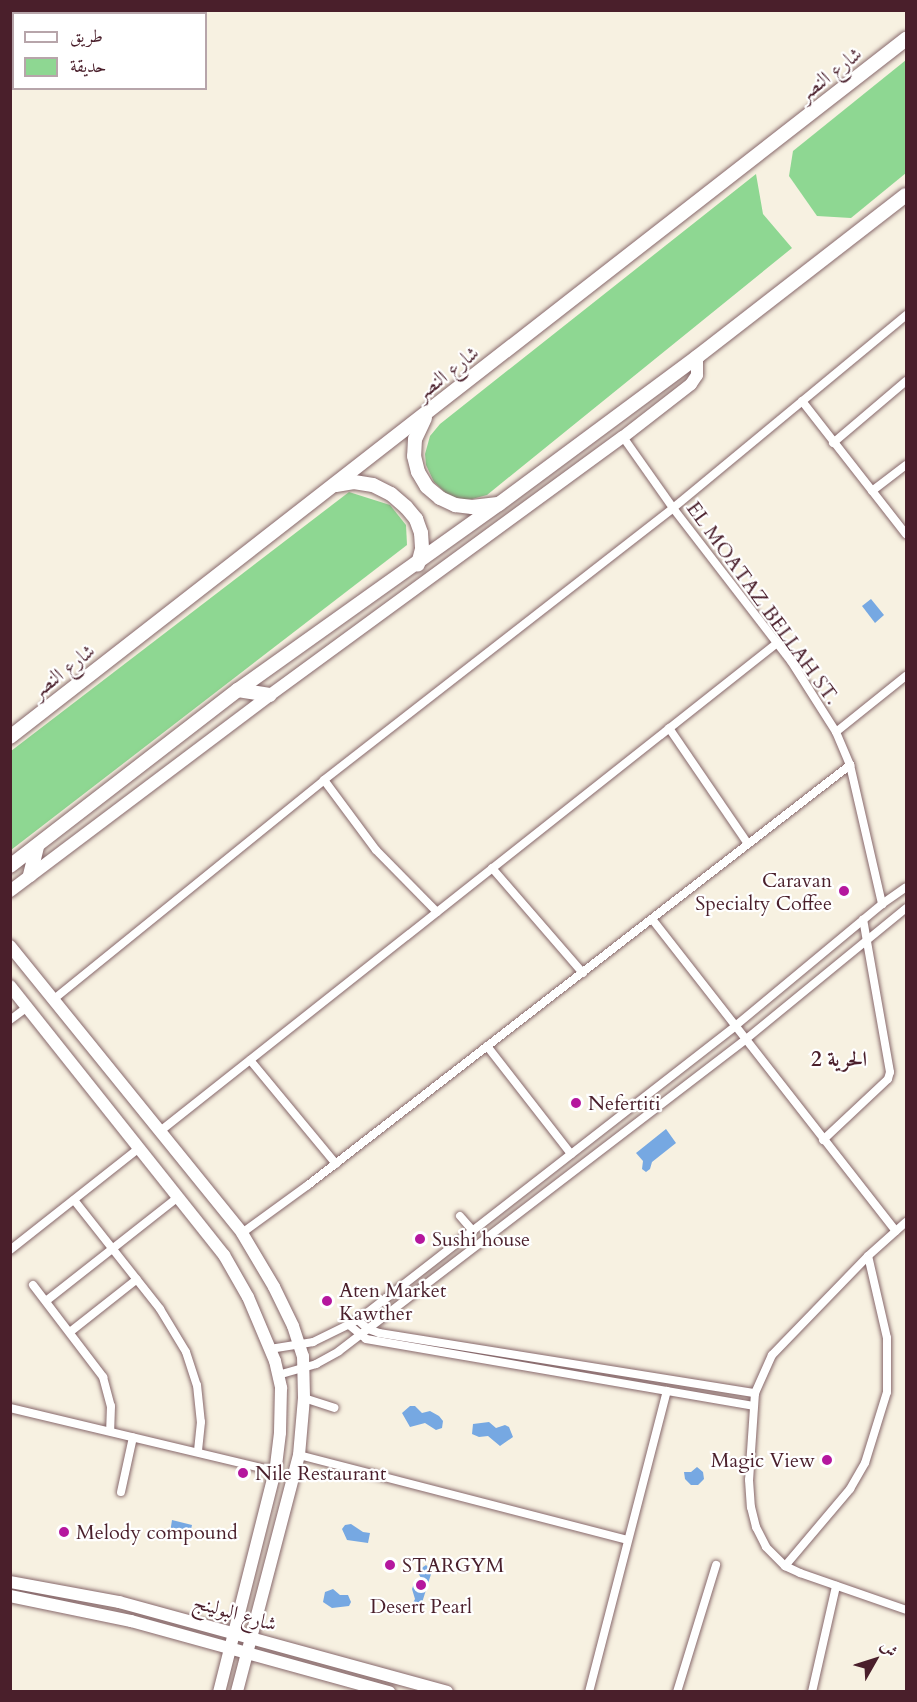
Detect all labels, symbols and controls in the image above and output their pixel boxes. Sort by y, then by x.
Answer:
legend [12,12,207,90]
text: طريق [70,24,103,49]
street label: شارع النصر [793,42,867,106]
text: حديقة [70,54,106,79]
street label: شارع النصر [410,341,484,405]
street label: EL MOATAZ BELLAH ST. [681,497,845,709]
street label: شارع النصر [26,639,100,703]
place label: Caravan Specialty Coffee [695,868,832,915]
marker: Caravan Specialty Coffee [837,884,851,898]
district label: الحرية 2 [811,1047,867,1073]
place label: Nefertiti [588,1091,660,1115]
marker: Nefertiti [569,1096,583,1110]
place label: Sushi house [432,1227,530,1251]
marker: Sushi house [413,1232,427,1246]
place label: Aten Market Kawther [339,1278,446,1325]
marker: Aten Market Kawther [320,1294,334,1308]
place label: Magic View [711,1448,815,1472]
marker: Magic View [820,1453,834,1467]
place label: Nile Restaurant [255,1461,386,1485]
marker: Nile Restaurant [236,1466,250,1480]
place label: Melody compound [76,1520,238,1544]
marker: Melody compound [57,1525,71,1539]
place label: STARGYM [402,1553,504,1577]
marker: STARGYM [383,1558,397,1572]
marker: Desert Pearl [414,1578,428,1592]
street label: شارع البولينج [190,1590,280,1636]
place label: Desert Pearl [370,1594,472,1618]
north arrow [845,1630,905,1690]
text: ش [875,1636,903,1662]

